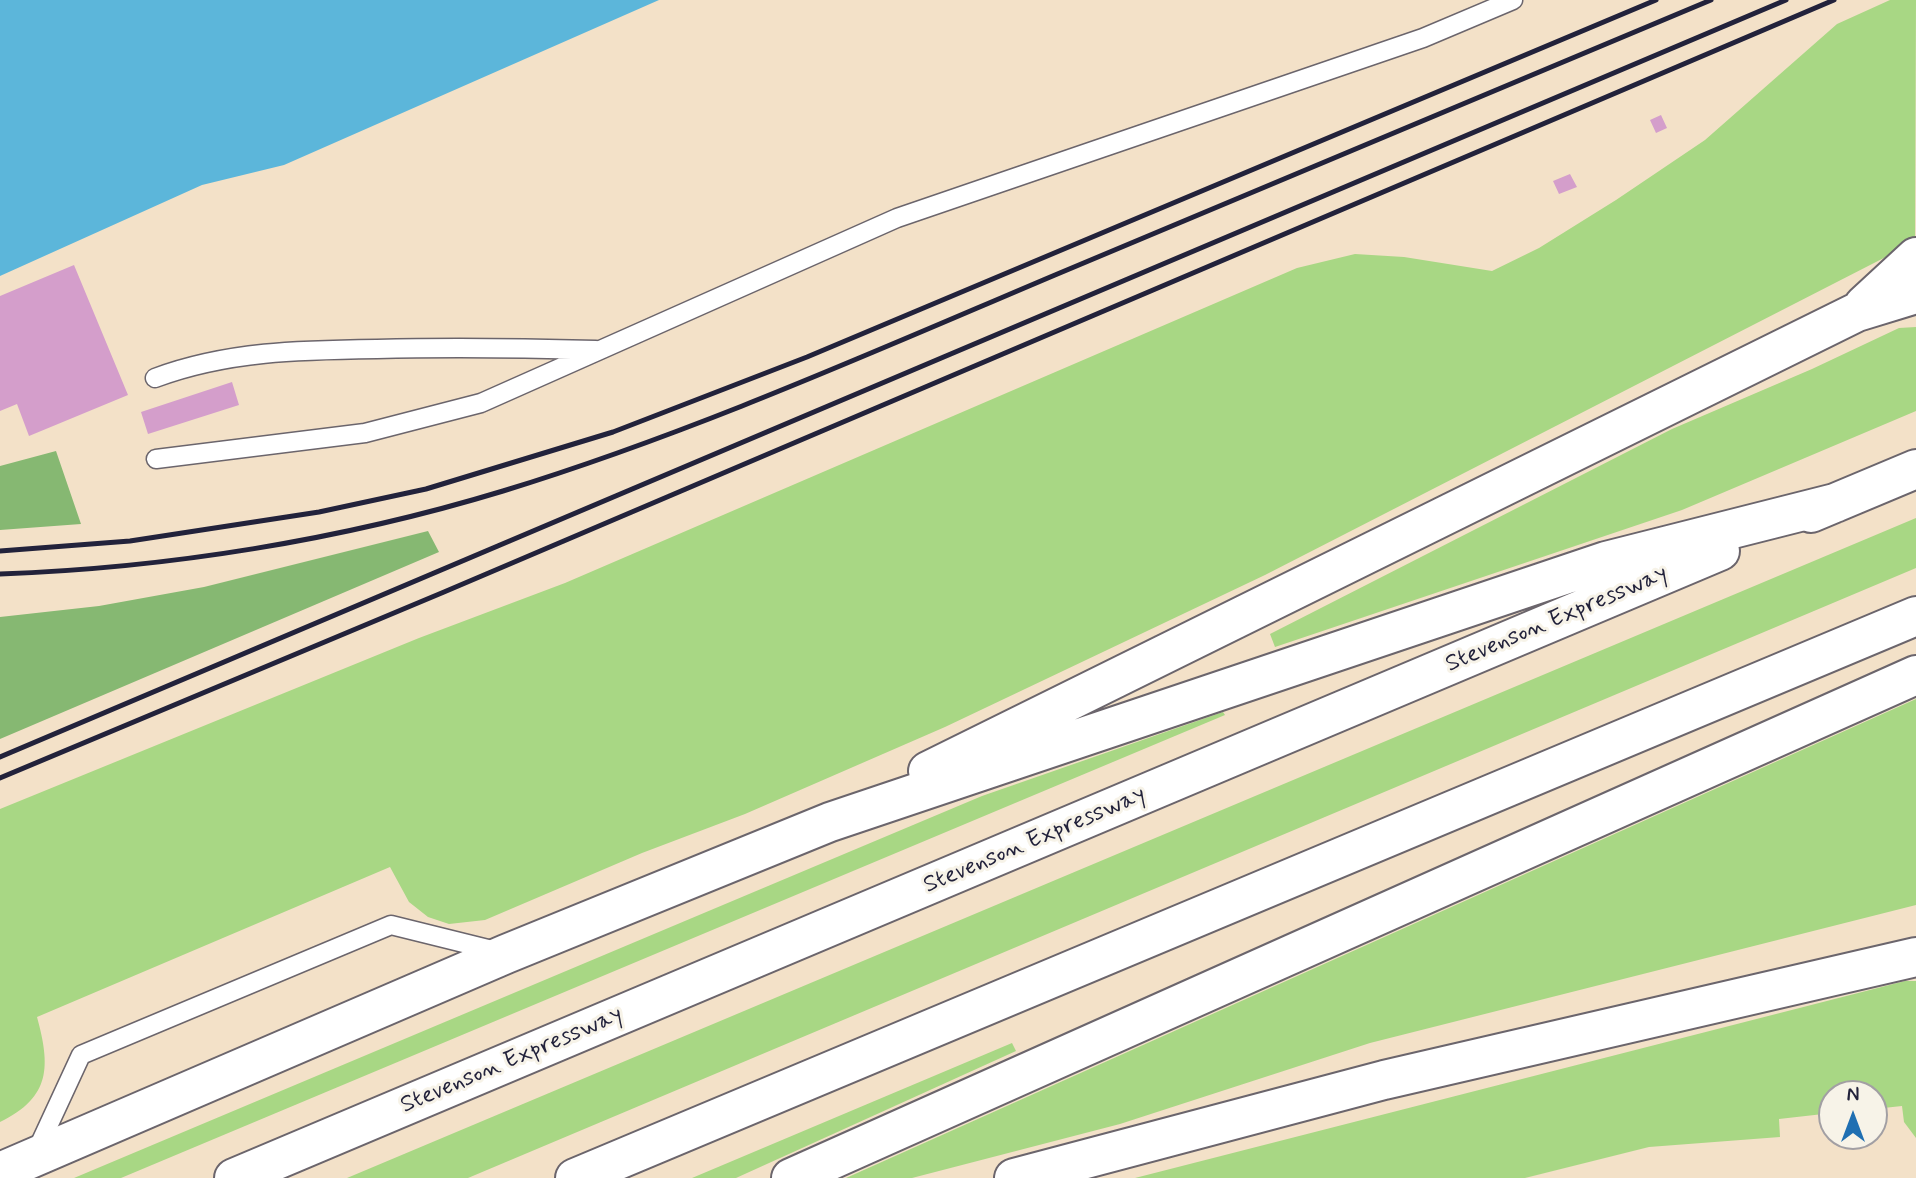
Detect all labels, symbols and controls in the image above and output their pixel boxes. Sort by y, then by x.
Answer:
street label: Stevenson Expressway [1442,560,1672,680]
street label: Stevenson Expressway [920,781,1150,901]
street label: Stevenson Expressway [397,1001,627,1121]
north arrow [1818,1080,1888,1150]
text: N [1847,1083,1859,1108]

